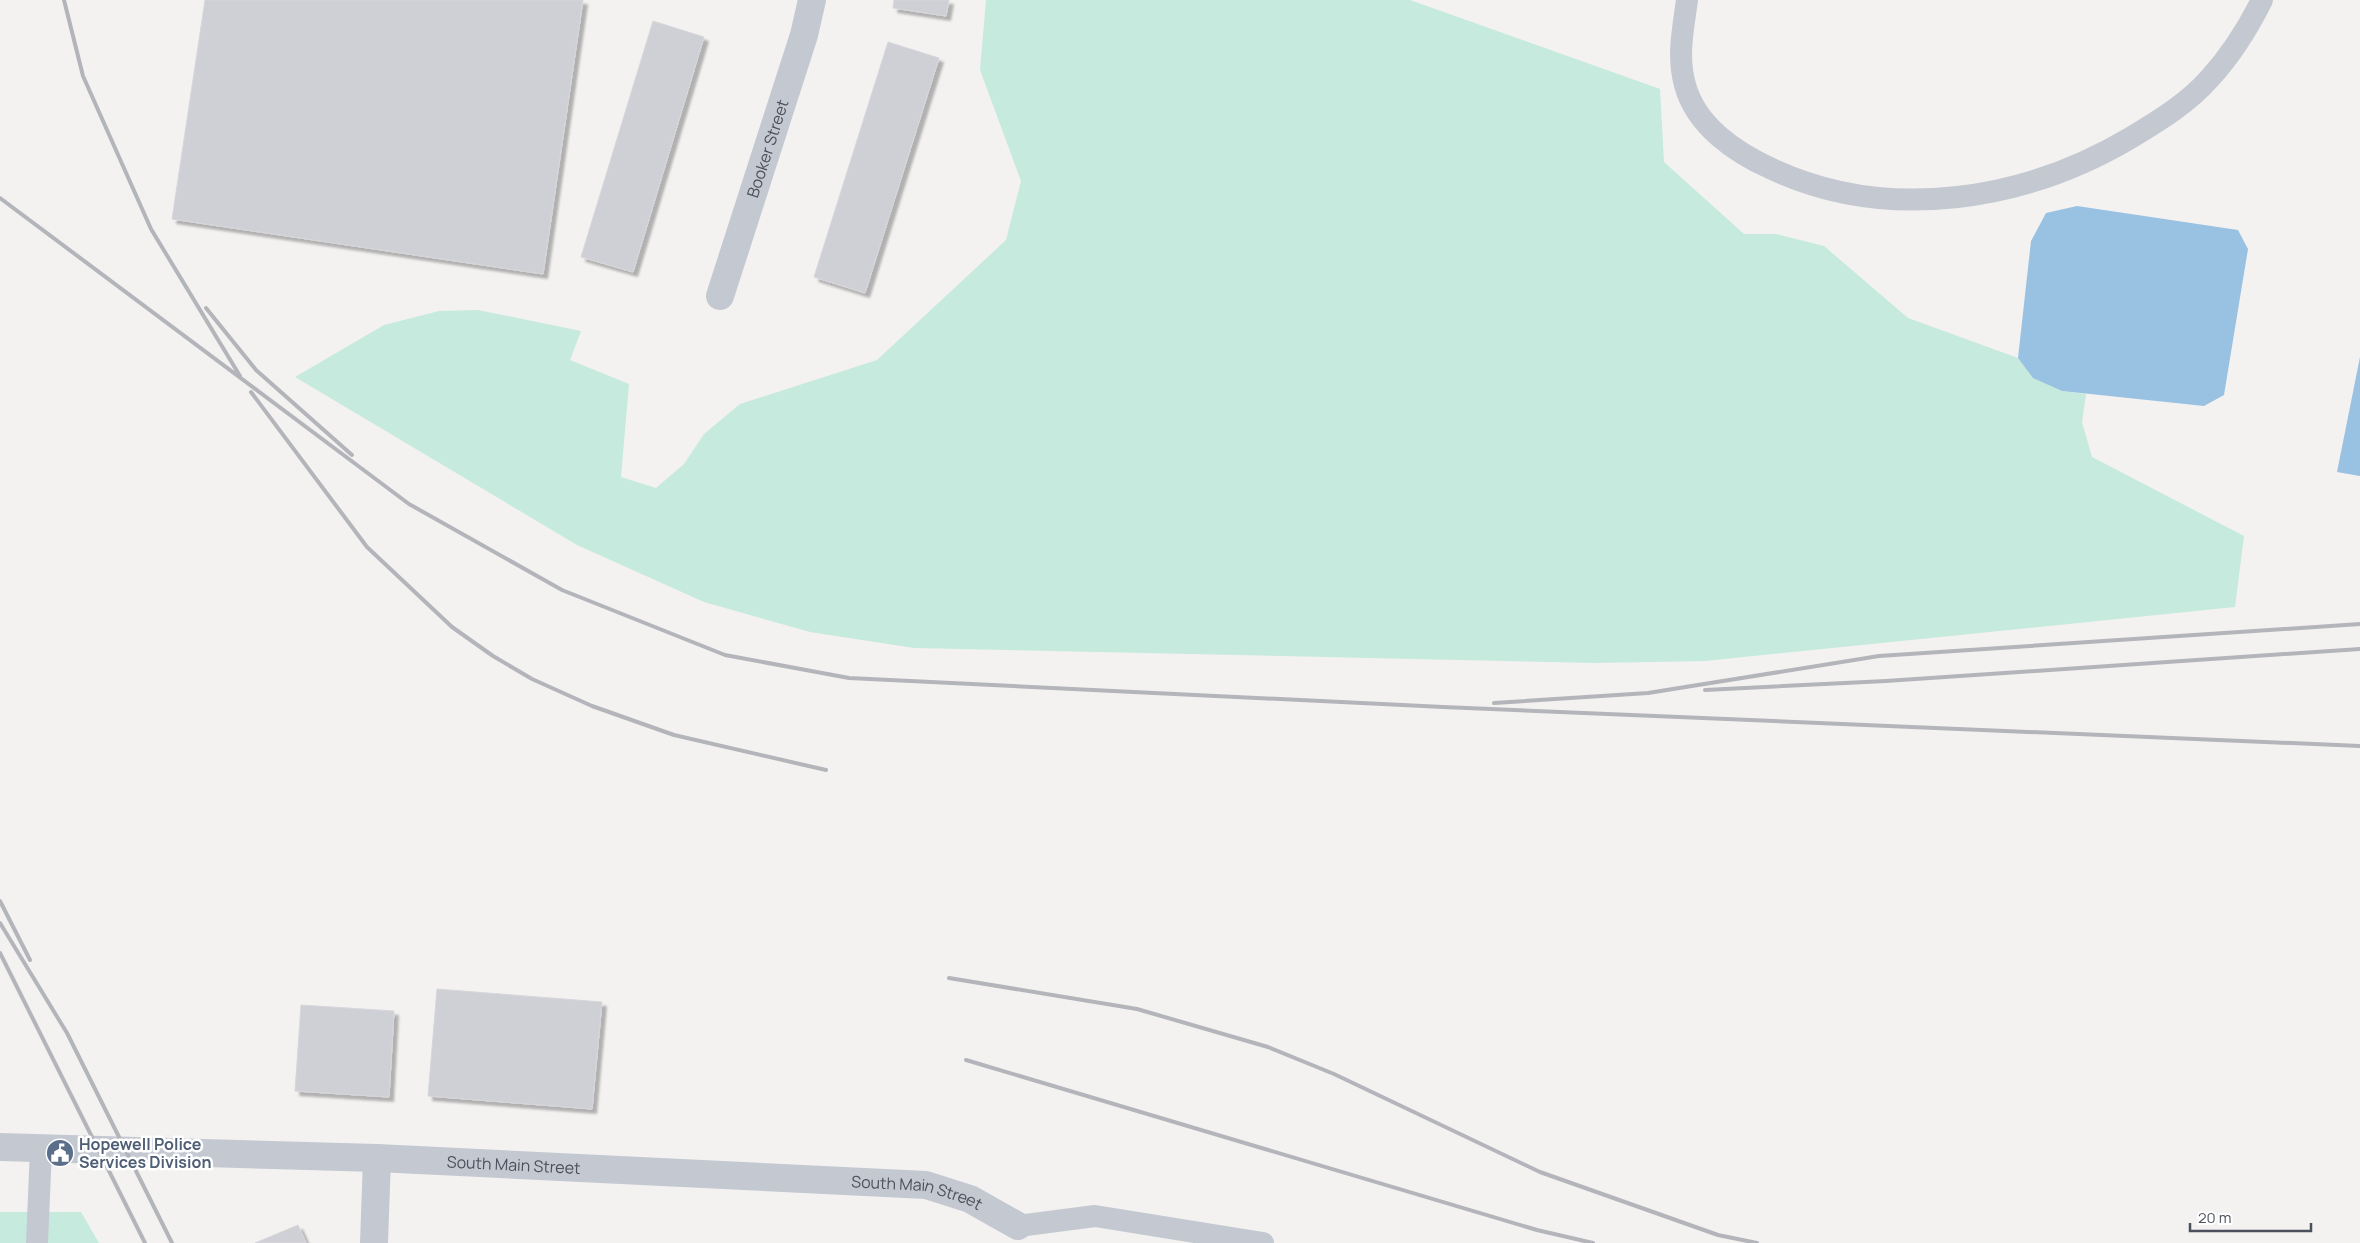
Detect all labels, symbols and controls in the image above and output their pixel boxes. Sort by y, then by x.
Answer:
street label: Booker Street [741,97,794,200]
place label: Hopewell Police Services Division [79,1133,211,1173]
public building icon: Hopewell Police Services Division [45,1138,75,1168]
street label: South Main Street [446,1150,581,1179]
street label: South Main Street [851,1170,987,1215]
scale bar [2190,1200,2311,1232]
text: 20 m [2198,1207,2231,1228]

